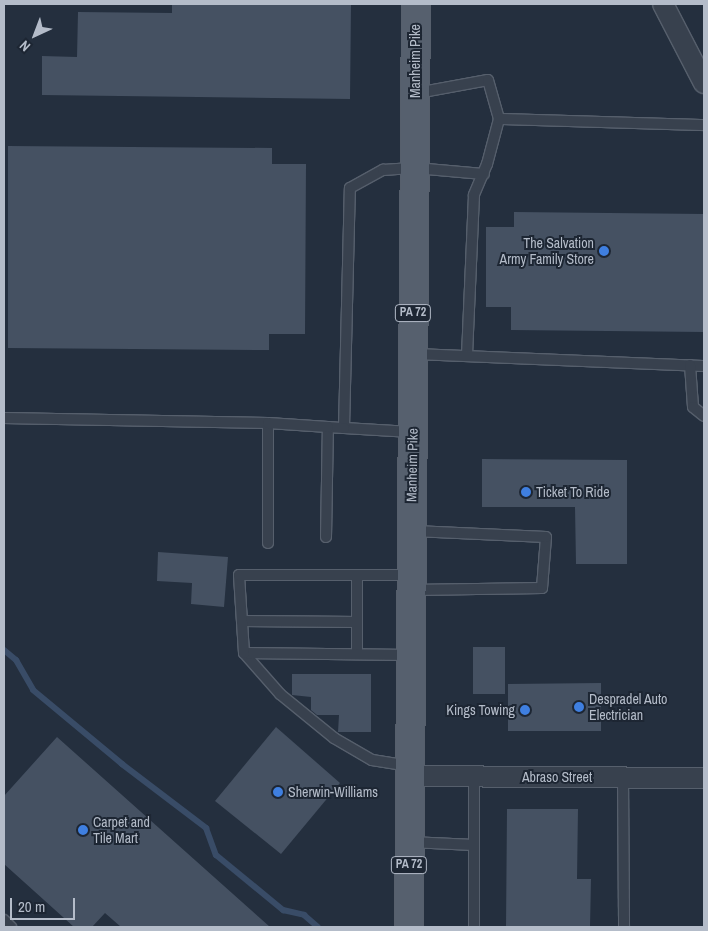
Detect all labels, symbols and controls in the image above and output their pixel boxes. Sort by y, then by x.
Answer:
north arrow [10,10,60,60]
street label: Manheim Pike [407,24,423,98]
text: N [16,37,34,55]
place label: The Salvation Army Family Store [500,235,594,268]
marker: The Salvation Army Family Store [598,245,610,257]
road number: PA 72 [394,304,432,322]
street label: Manheim Pike [403,428,421,502]
place label: Ticket To Ride [536,484,610,500]
marker: Ticket To Ride [520,486,532,498]
place label: Despradel Auto Electrician [589,691,668,724]
marker: Despradel Auto Electrician [573,701,585,713]
place label: Kings Towing [446,702,515,718]
marker: Kings Towing [519,704,531,716]
street label: Abraso Street [522,769,592,785]
place label: Sherwin-Williams [288,784,378,800]
marker: Sherwin-Williams [272,786,284,798]
place label: Carpet and Tile Mart [93,814,150,846]
marker: Carpet and Tile Mart [77,824,89,836]
road number: PA 72 [390,856,428,874]
scale bar [12,888,78,920]
text: 20 m [18,896,45,917]

